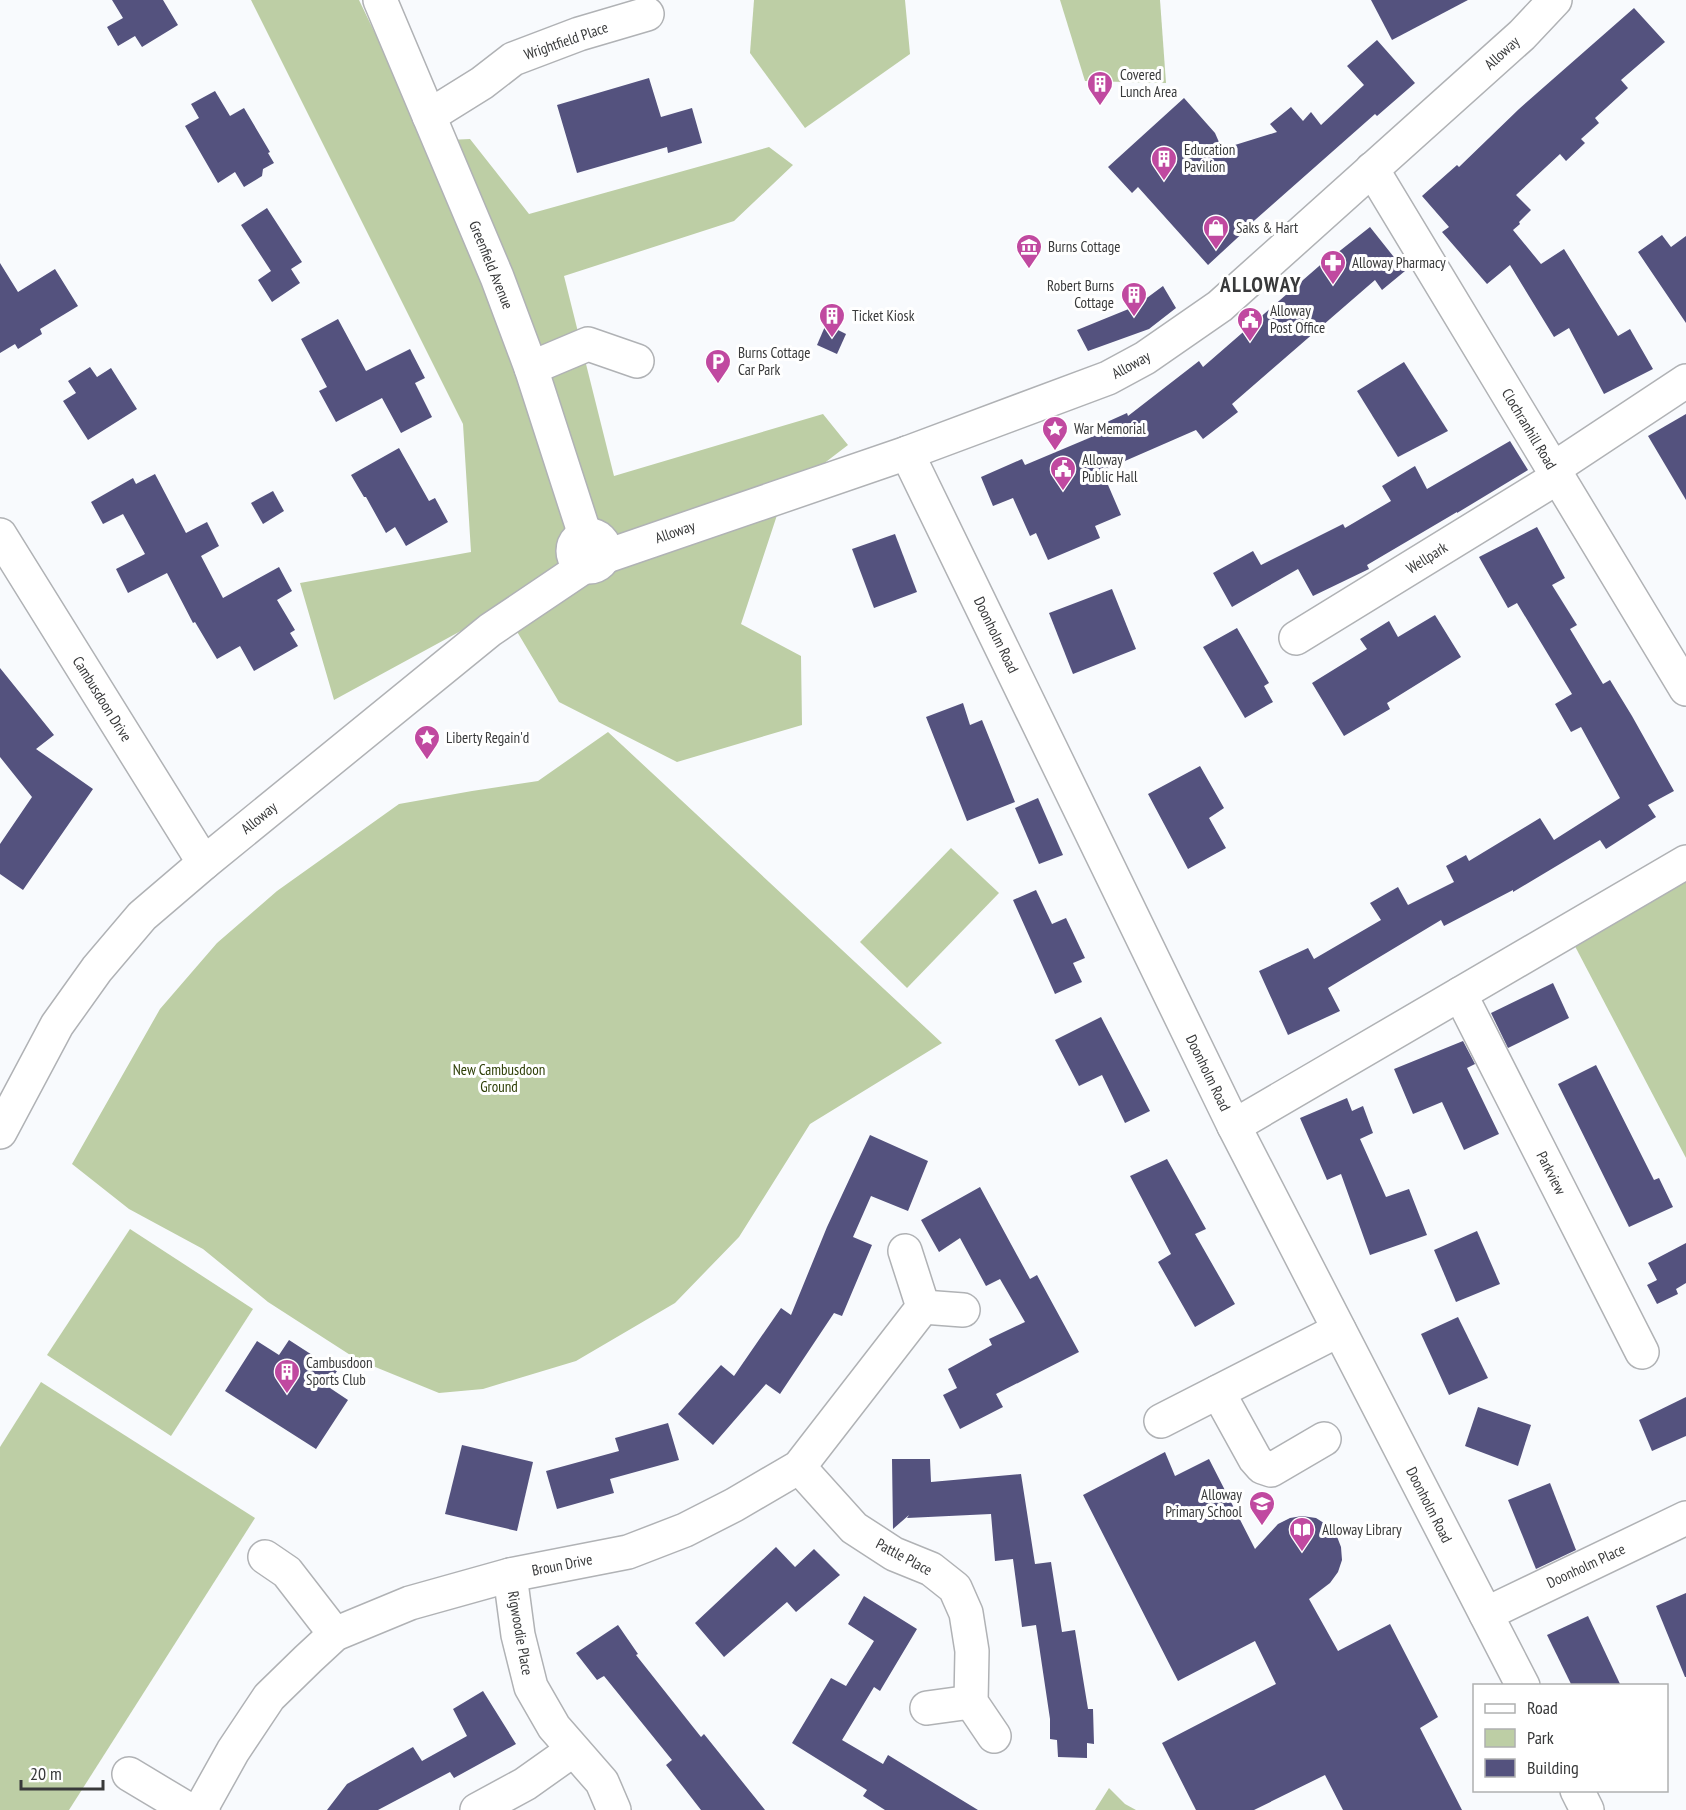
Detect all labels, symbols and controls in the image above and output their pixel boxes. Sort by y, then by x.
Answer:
street label: Wrightfield Place [521,17,610,64]
street label: Alloway [1480,32,1523,73]
place label: Covered Lunch Area [1120,65,1177,101]
building icon: Covered Lunch Area [1085,69,1115,107]
place label: Education Pavilion [1184,140,1235,176]
building icon: Education Pavilion [1149,144,1179,182]
shop icon: Saks & Hart [1201,213,1231,251]
street label: Greenfield Avenue [465,218,518,312]
place label: Saks & Hart [1236,218,1298,237]
museum icon: Burns Cottage [1014,232,1044,270]
place label: Burns Cottage [1048,237,1120,256]
pharmacy icon: Alloway Pharmacy [1318,248,1348,286]
place label: Alloway Pharmacy [1352,253,1446,272]
district label: ALLOWAY [1219,271,1302,298]
place label: Robert Burns Cottage [1047,276,1114,312]
building icon: Robert Burns Cottage [1119,280,1149,318]
building icon: Ticket Kiosk [817,301,847,339]
place label: Alloway Post Office [1270,301,1325,337]
public building icon: Alloway Post Office [1235,305,1265,343]
place label: Ticket Kiosk [852,306,915,325]
place label: Burns Cottage Car Park [738,343,810,379]
street label: Alloway [1108,346,1154,383]
parking icon: Burns Cottage Car Park [703,347,733,385]
street label: Clochranhill Road [1498,385,1561,473]
place icon: War Memorial [1040,414,1070,452]
place label: War Memorial [1074,419,1146,438]
place label: Alloway Public Hall [1082,450,1138,486]
public building icon: Alloway Public Hall [1048,454,1078,492]
street label: Alloway [652,516,698,547]
street label: Wellpark [1403,537,1451,578]
street label: Doonholm Road [970,594,1023,676]
street label: Cambusdoon Drive [69,653,136,745]
place icon: Liberty Regain'd [412,723,442,761]
place label: Liberty Regain'd [446,728,529,747]
street label: Alloway [237,797,281,838]
street label: Doonholm Road [1182,1032,1235,1114]
park label: New Cambusdoon Ground [453,1060,545,1096]
street label: Parkview [1532,1148,1570,1198]
place label: Cambusdoon Sports Club [306,1353,373,1389]
building icon: Cambusdoon Sports Club [272,1357,302,1395]
street label: Doonholm Road [1402,1464,1457,1546]
place label: Alloway Primary School [1165,1485,1242,1521]
school or university icon: Alloway Primary School [1247,1489,1277,1527]
library icon: Alloway Library [1287,1515,1317,1553]
place label: Alloway Library [1322,1520,1402,1539]
street label: Pattle Place [873,1534,936,1579]
street label: Doonholm Place [1543,1539,1628,1592]
street label: Broun Drive [530,1549,594,1580]
street label: Rigwoodie Place [504,1589,537,1677]
legend [1473,1684,1668,1792]
text: Road [1527,1696,1558,1719]
text: Park [1527,1726,1554,1749]
scale bar [21,1753,104,1791]
text: Building [1527,1756,1579,1779]
text: 20 m [30,1762,62,1785]

